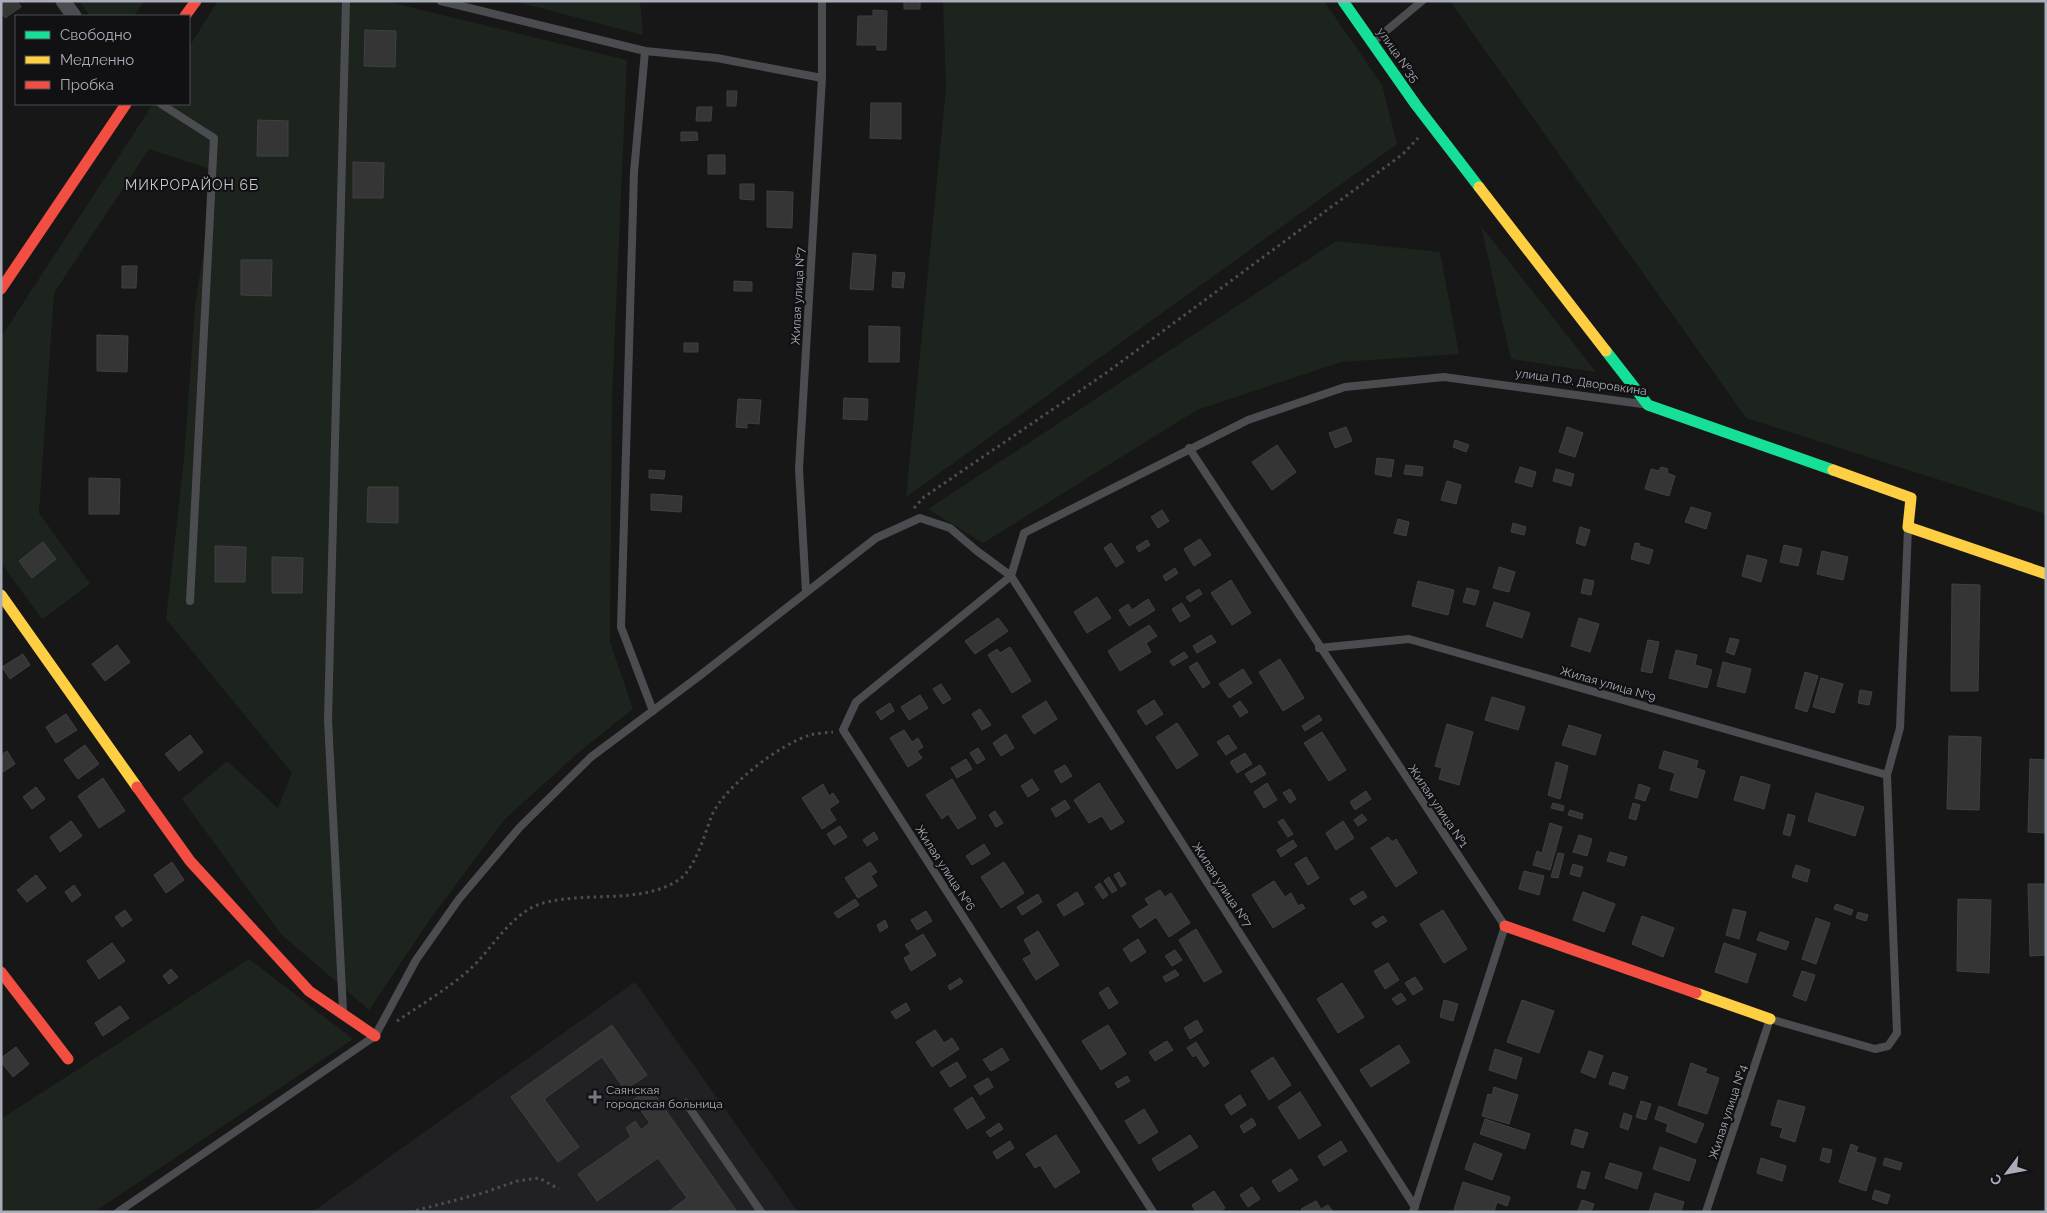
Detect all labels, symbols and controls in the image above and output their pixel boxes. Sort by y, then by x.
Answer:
legend [15,15,190,105]
street label: улица №35 [1374,25,1422,85]
text: Свободно [60,26,132,44]
text: Медленно [60,51,134,69]
text: Пробка [60,76,114,94]
district label: МИКРОРАЙОН 6Б [125,176,259,193]
street label: Жилая улица №7 [788,246,808,345]
street label: улица П.Ф. Дворовкина [1514,366,1648,398]
street label: Жилая улица №9 [1558,664,1658,704]
street label: Жилая улица №1 [1405,762,1471,850]
street label: Жилая улица №6 [912,823,978,913]
street label: Жилая улица №7 [1189,840,1255,931]
street label: Жилая улица №4 [1706,1063,1750,1161]
place label: Саянская городская больница [606,1083,723,1111]
marker: Саянская городская больница [588,1090,602,1104]
north arrow [1982,1148,2032,1198]
text: С [1986,1171,2005,1188]

